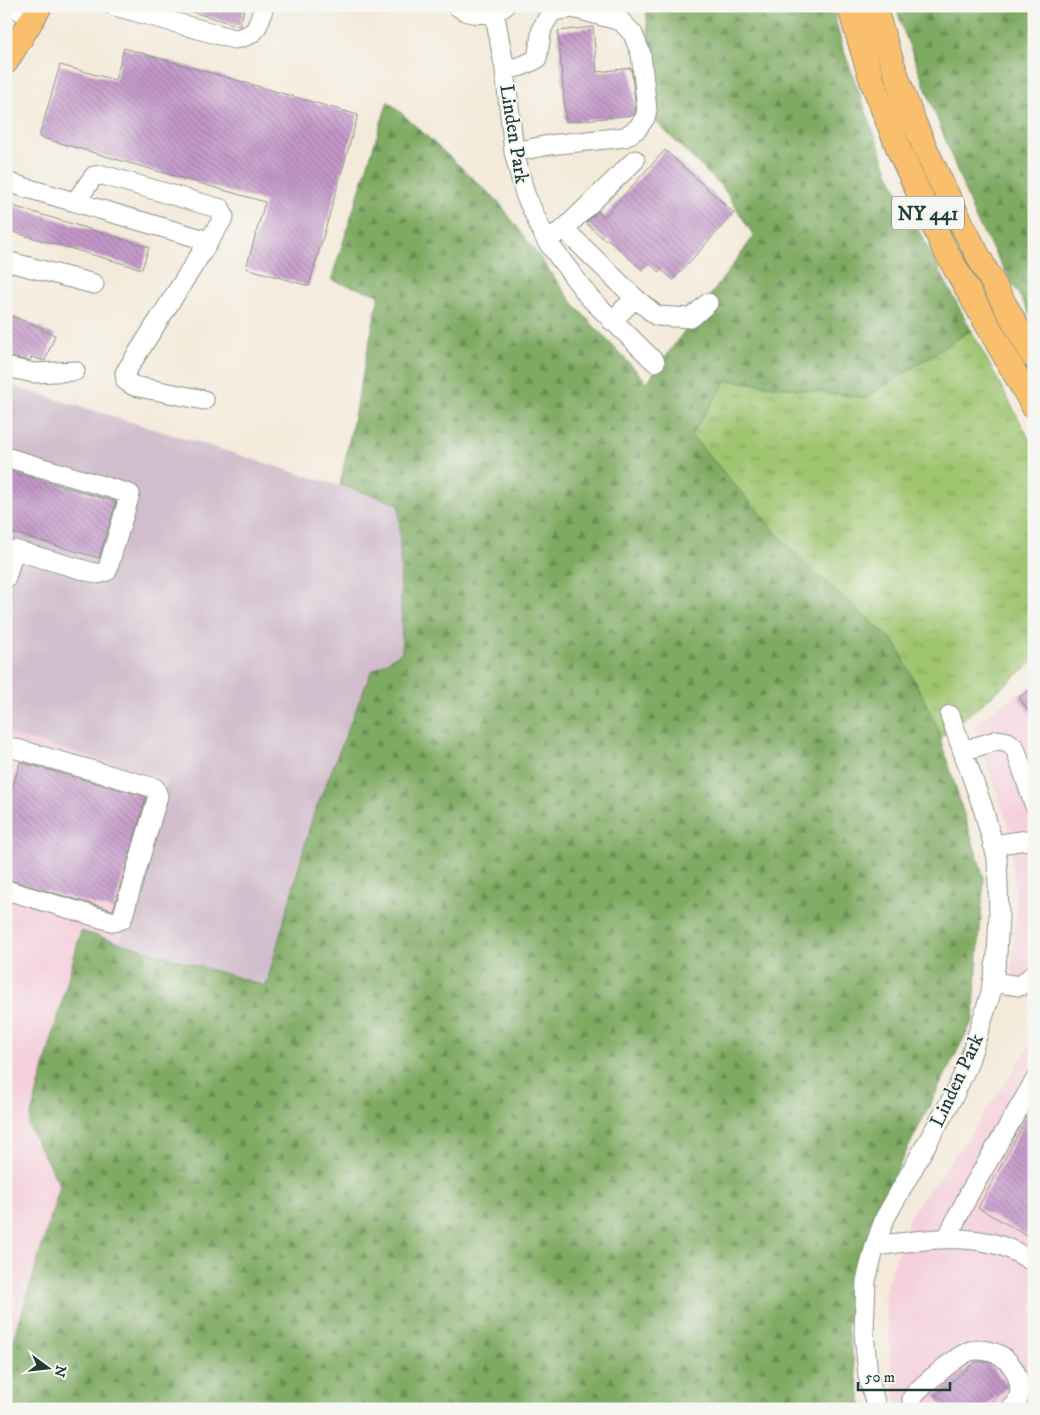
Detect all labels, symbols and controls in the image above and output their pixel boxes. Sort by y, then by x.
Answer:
street label: Linden Park [493,83,534,186]
road number: NY 441 [892,197,964,230]
street label: Linden Park [925,1030,990,1131]
north arrow [22,1342,72,1392]
scale bar [858,1360,950,1392]
text: N [49,1363,70,1379]
text: 50 m [865,1368,895,1387]

